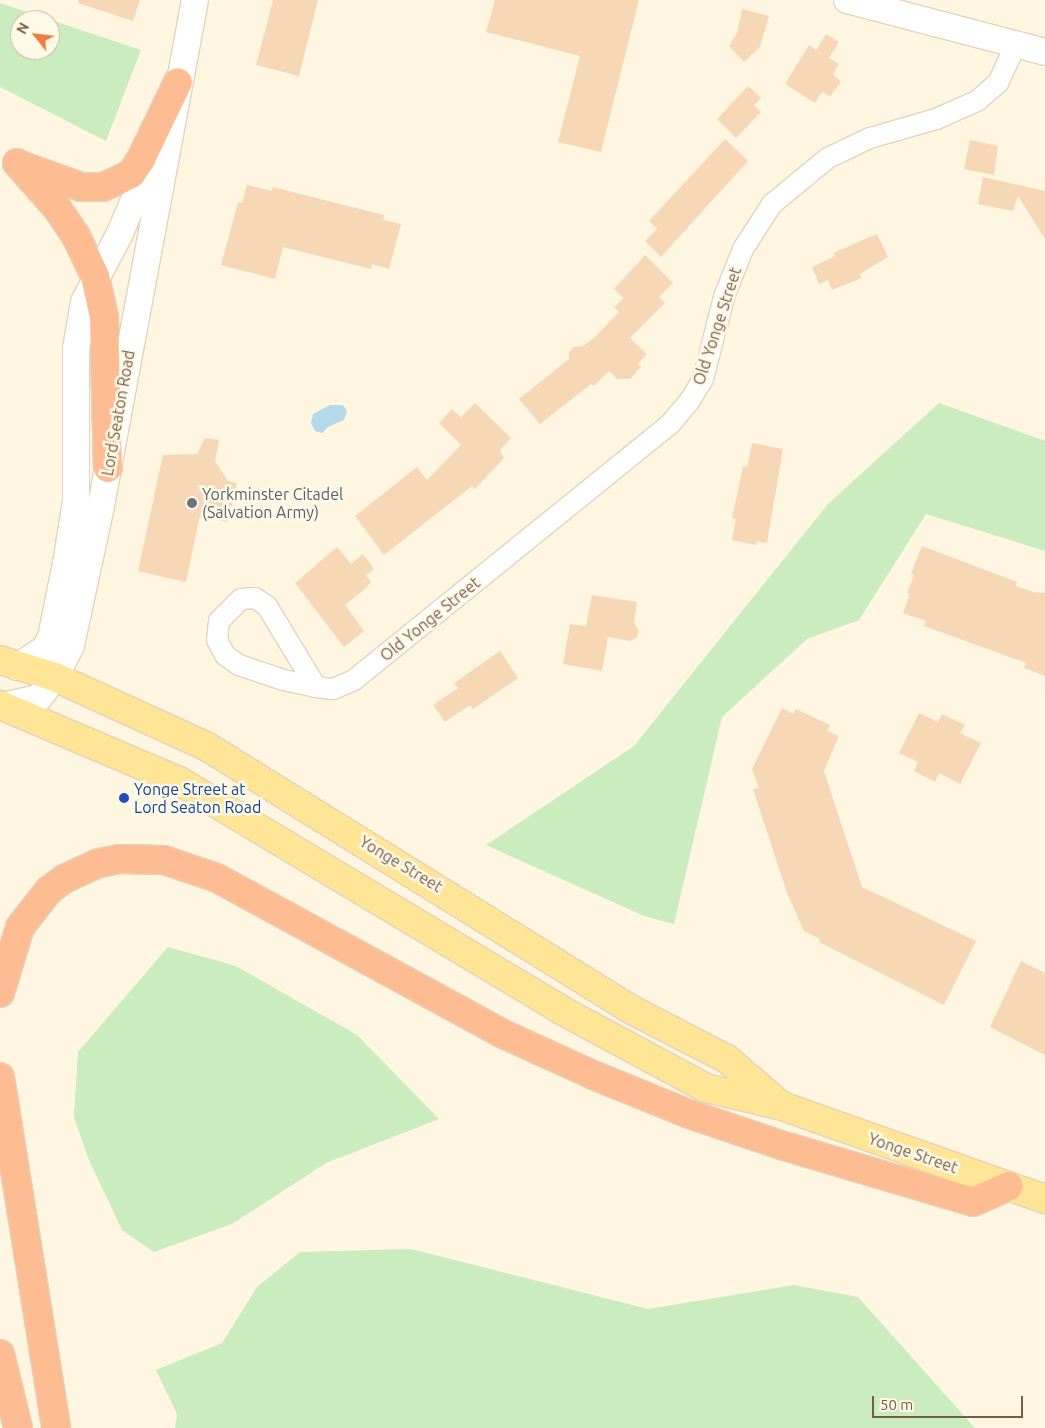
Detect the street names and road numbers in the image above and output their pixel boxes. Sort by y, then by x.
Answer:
street label: Old Yonge Street [689,265,745,387]
street label: Lord Seaton Road [97,349,139,477]
street label: Old Yonge Street [376,573,484,665]
street label: Yonge Street [356,832,446,896]
street label: Yonge Street [866,1129,960,1177]

